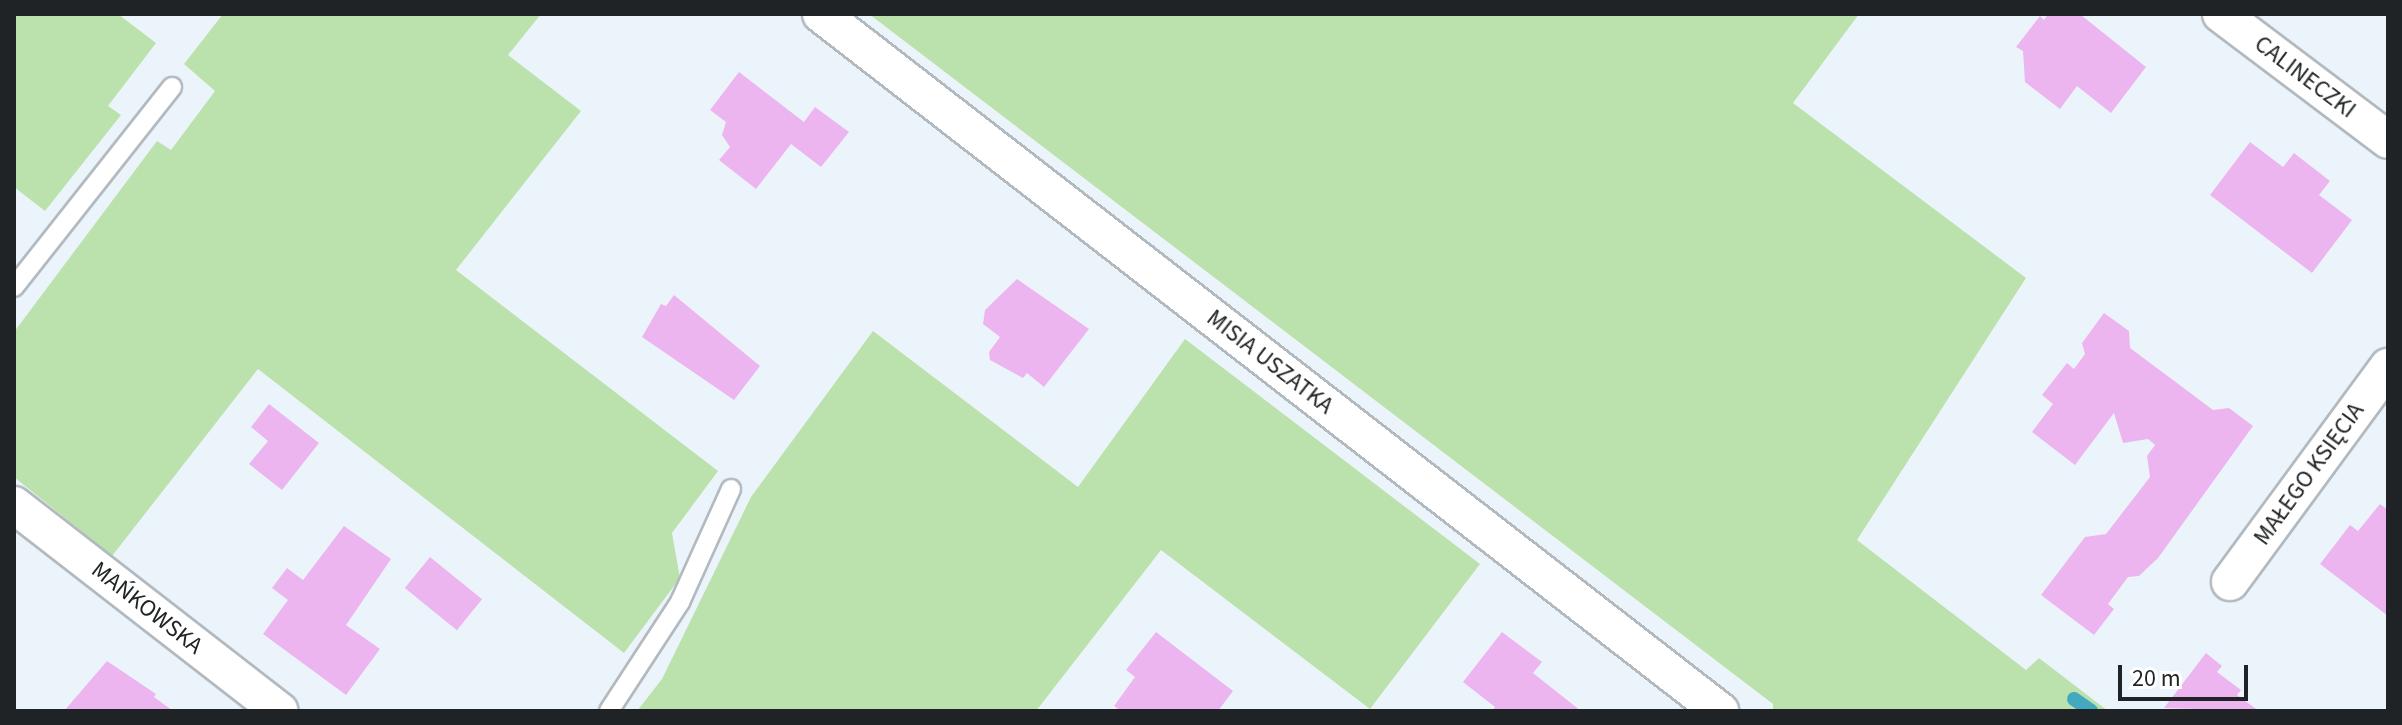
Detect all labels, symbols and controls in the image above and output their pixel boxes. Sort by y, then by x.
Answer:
street label: CALINECZKI [2249,30,2361,124]
street label: MISIA USZATKA [1201,304,1339,420]
street label: MAŁEGO KSIĘCIA [2248,397,2370,551]
street label: MAŃKOWSKA [86,556,208,660]
scale bar [2122,649,2252,699]
text: 20 m [2132,661,2181,696]

